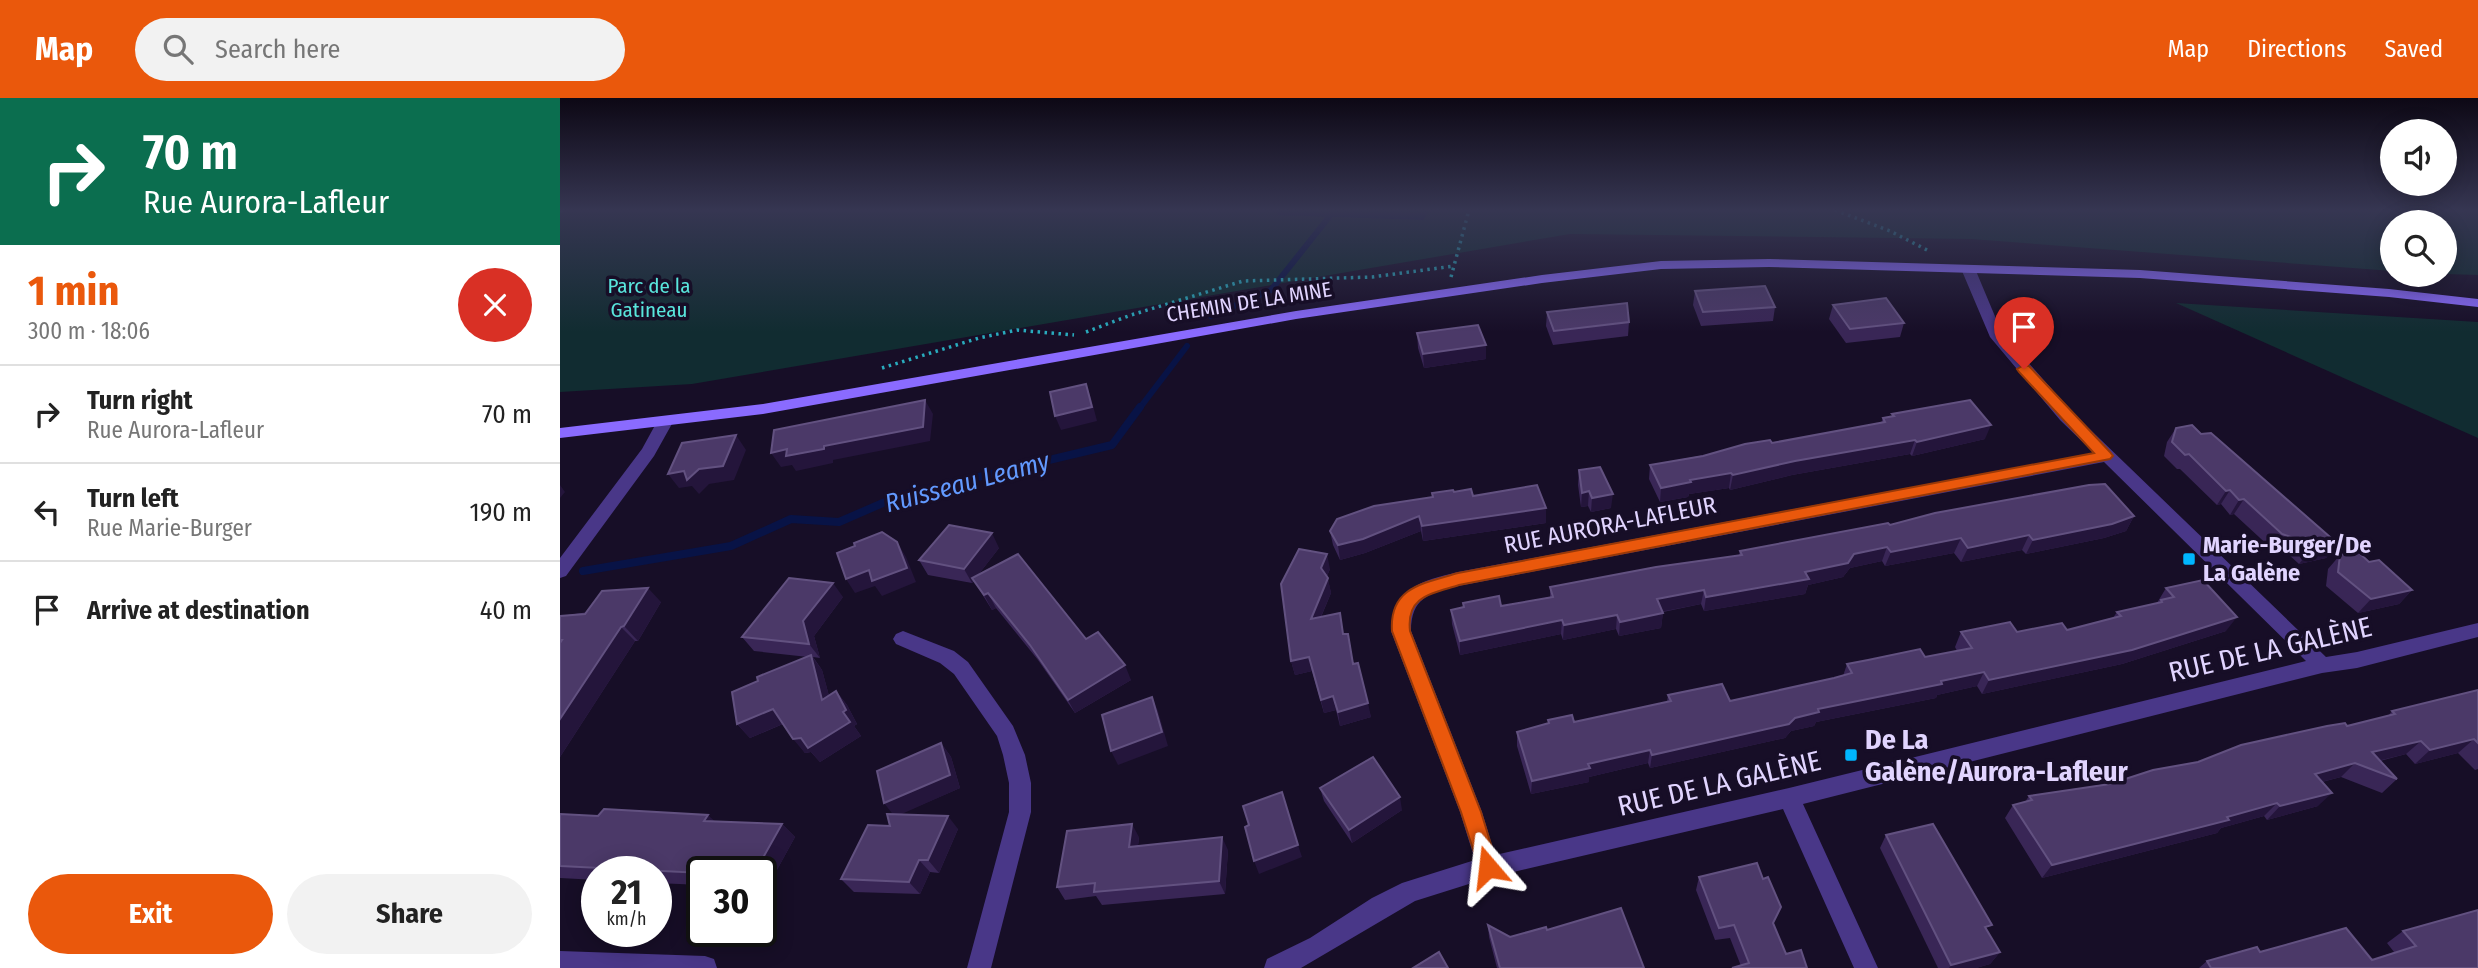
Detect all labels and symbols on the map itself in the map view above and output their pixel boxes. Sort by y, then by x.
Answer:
park label: Parc de la Gatineau [607,273,691,323]
street label: CHEMIN DE LA MINE [1165,276,1333,328]
pin [1994,297,2054,369]
water label: Ruisseau Leamy [882,445,1054,519]
street label: RUE AURORA-LAFLEUR [1502,491,1718,559]
place label: Marie-Burger/De La Galène [2203,531,2371,587]
marker: Marie-Burger/De La Galène [2181,551,2197,567]
street label: RUE DE LA GALÈNE [2165,610,2375,689]
place label: De La Galène/Aurora-Lafleur [1865,723,2129,788]
street label: RUE DE LA GALÈNE [1614,744,1824,823]
marker: De La Galène/Aurora-Lafleur [1843,747,1859,763]
position arrow [1451,830,1525,904]
speed limit sign: 30 [686,856,777,947]

